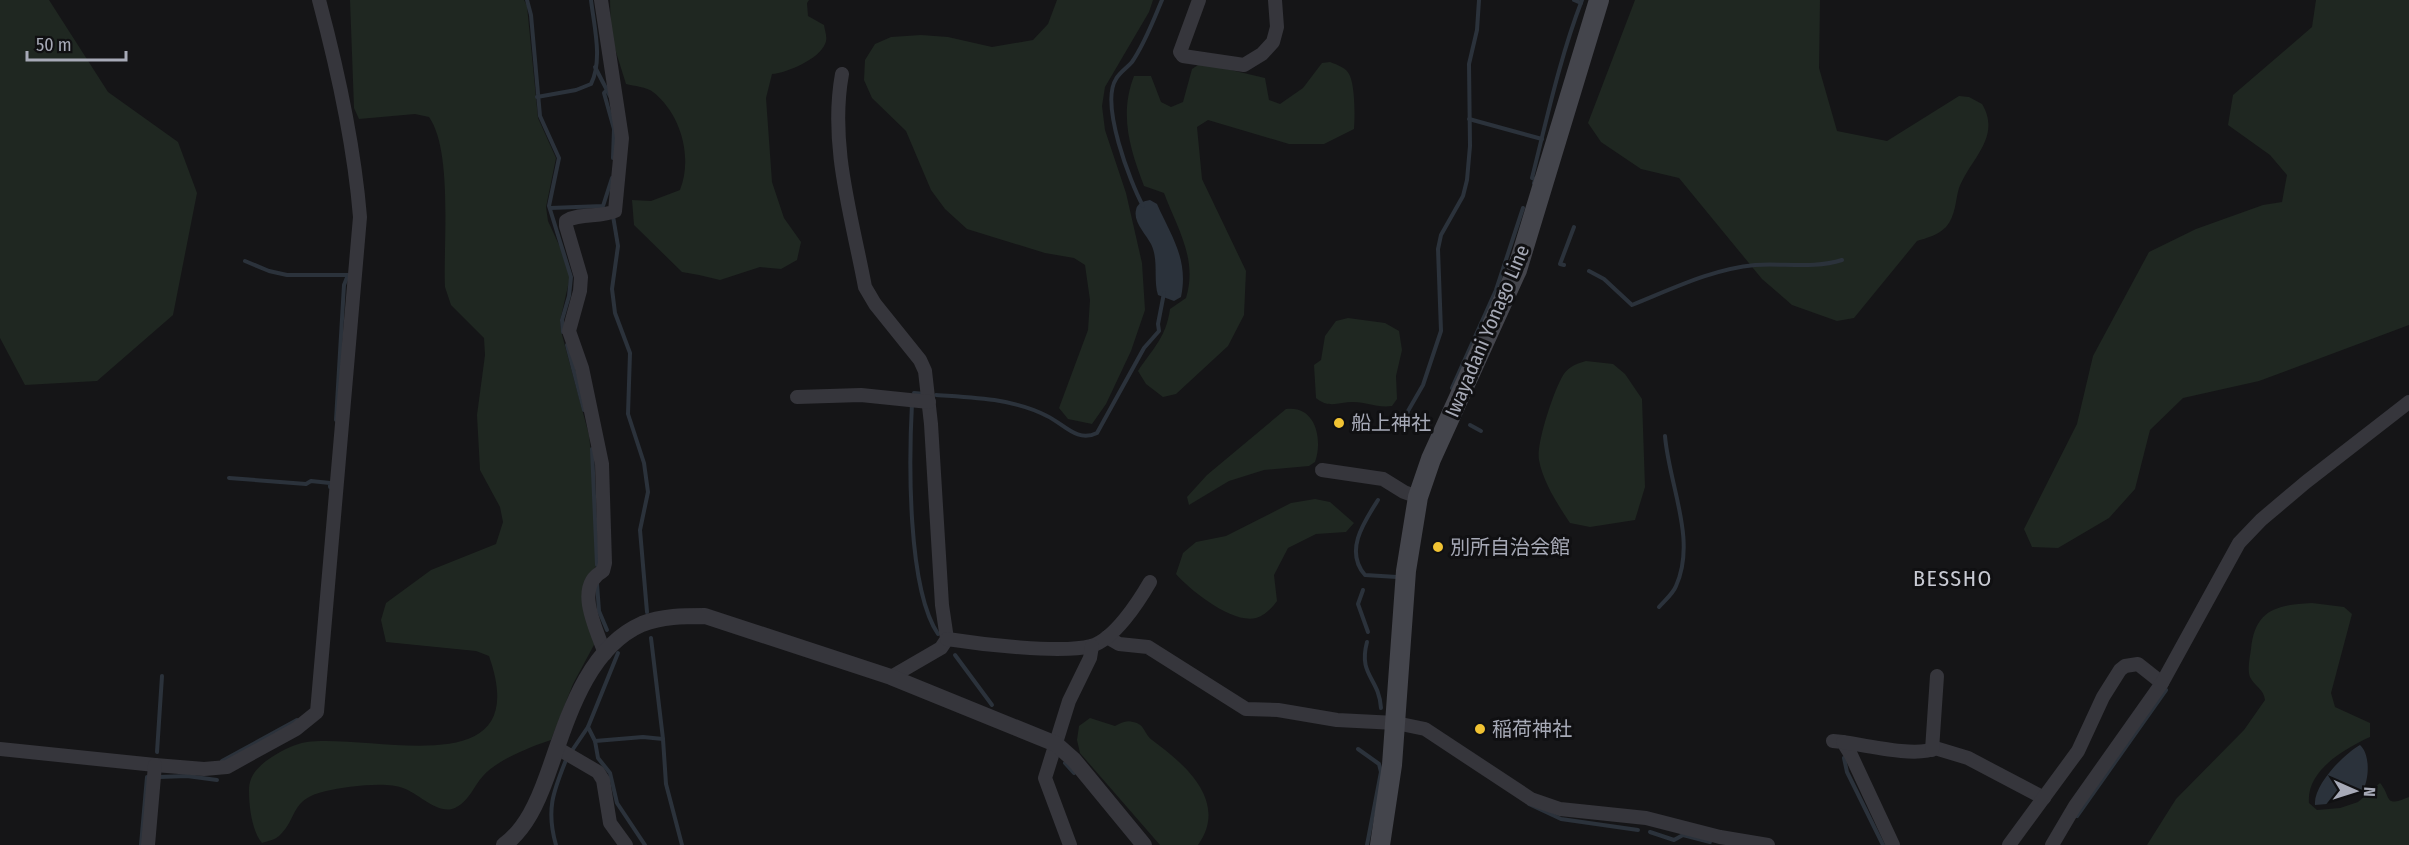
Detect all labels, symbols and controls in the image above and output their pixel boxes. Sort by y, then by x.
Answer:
scale bar [27,24,126,62]
text: 50 m [36,34,72,56]
street label: Iwayadani Yonago Line [1440,241,1534,421]
place label: 船上神社 [1351,411,1431,435]
marker: 船上神社 [1332,416,1346,430]
place label: 別所自治会館 [1450,535,1570,559]
marker: 別所自治会館 [1431,540,1445,554]
district label: BESSHO [1913,565,1993,592]
place label: 稲荷神社 [1492,717,1572,741]
marker: 稲荷神社 [1473,722,1487,736]
north arrow [2325,761,2385,821]
text: N [2360,786,2379,797]

